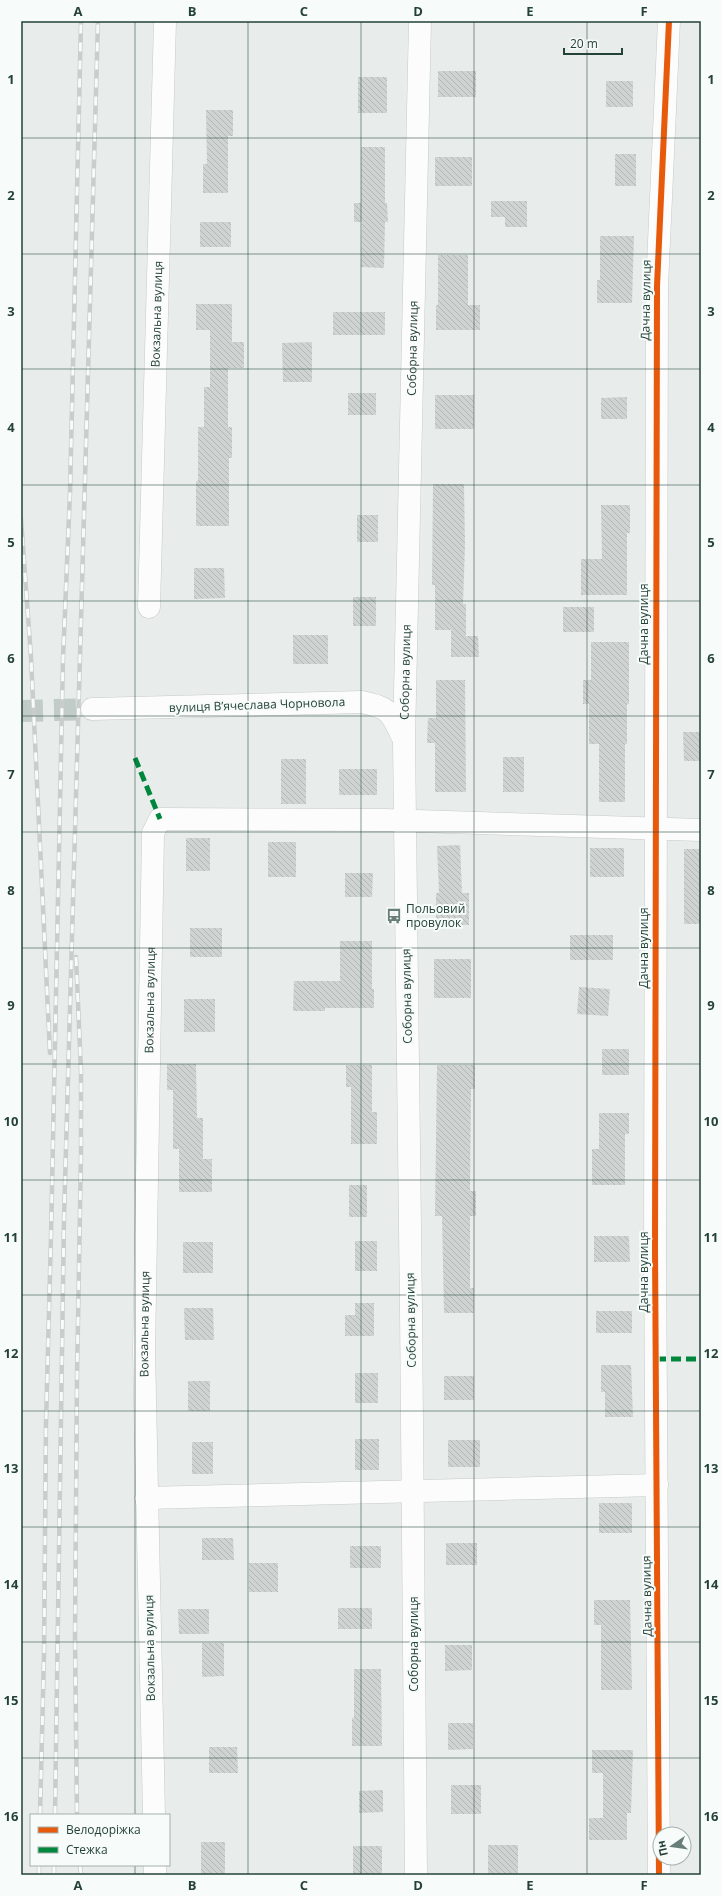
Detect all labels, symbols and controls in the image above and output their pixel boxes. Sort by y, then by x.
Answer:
text: A [74,2,83,20]
text: B [188,2,197,20]
text: C [300,2,308,20]
text: D [413,2,423,20]
text: E [526,2,534,20]
text: F [640,2,648,20]
scale bar [564,30,622,56]
text: 20 m [570,35,598,52]
text: 1 [7,70,15,88]
text: 1 [707,70,715,88]
text: 2 [7,186,15,204]
text: 2 [707,186,715,204]
street label: Дачна вулиця [636,259,655,341]
street label: Вокзальна вулиця [147,261,166,368]
street label: Соборна вулиця [403,300,422,396]
text: 3 [7,302,15,320]
text: 3 [707,302,715,320]
text: 4 [7,418,15,436]
text: 4 [707,418,715,436]
text: 5 [7,533,15,551]
text: 5 [707,533,715,551]
street label: Дачна вулиця [635,583,652,665]
street label: Соборна вулиця [395,624,415,720]
text: 6 [7,649,15,667]
text: 6 [707,649,715,667]
street label: вулиця Вʼячеслава Чорновола [169,693,345,716]
text: 7 [7,765,15,783]
text: 7 [707,765,715,783]
text: 8 [7,881,15,899]
text: 8 [707,881,715,899]
place label: Польовий провулок [406,900,465,931]
bus stop icon: Польовий провулок [385,907,403,925]
street label: Дачна вулиця [635,907,652,989]
street label: Вокзальна вулиця [140,947,159,1054]
street label: Соборна вулиця [397,948,416,1044]
text: 9 [7,996,15,1014]
text: 9 [707,996,715,1014]
text: 10 [4,1112,18,1130]
text: 10 [704,1112,718,1130]
text: 11 [4,1228,18,1246]
text: 11 [704,1228,718,1246]
street label: Дачна вулиця [635,1231,652,1313]
street label: Вокзальна вулиця [135,1271,153,1378]
street label: Соборна вулиця [401,1272,420,1368]
text: 12 [4,1344,19,1362]
text: 12 [704,1344,719,1362]
text: 13 [4,1459,18,1477]
text: 13 [704,1459,718,1477]
street label: Дачна вулиця [637,1555,656,1637]
text: 14 [4,1575,19,1593]
text: 14 [704,1575,719,1593]
street label: Вокзальна вулиця [140,1595,159,1701]
street label: Соборна вулиця [405,1596,422,1692]
text: 15 [4,1691,18,1709]
text: 15 [704,1691,718,1709]
text: 16 [4,1807,19,1825]
text: 16 [704,1807,719,1825]
legend [30,1814,170,1866]
text: Велодоріжка [66,1821,141,1838]
north arrow [652,1826,692,1866]
text: Пн [653,1839,671,1858]
text: Стежка [66,1841,108,1858]
text: A [74,1876,83,1894]
text: B [188,1876,197,1894]
text: C [300,1876,308,1894]
text: D [413,1876,423,1894]
text: E [526,1876,534,1894]
text: F [640,1876,648,1894]

